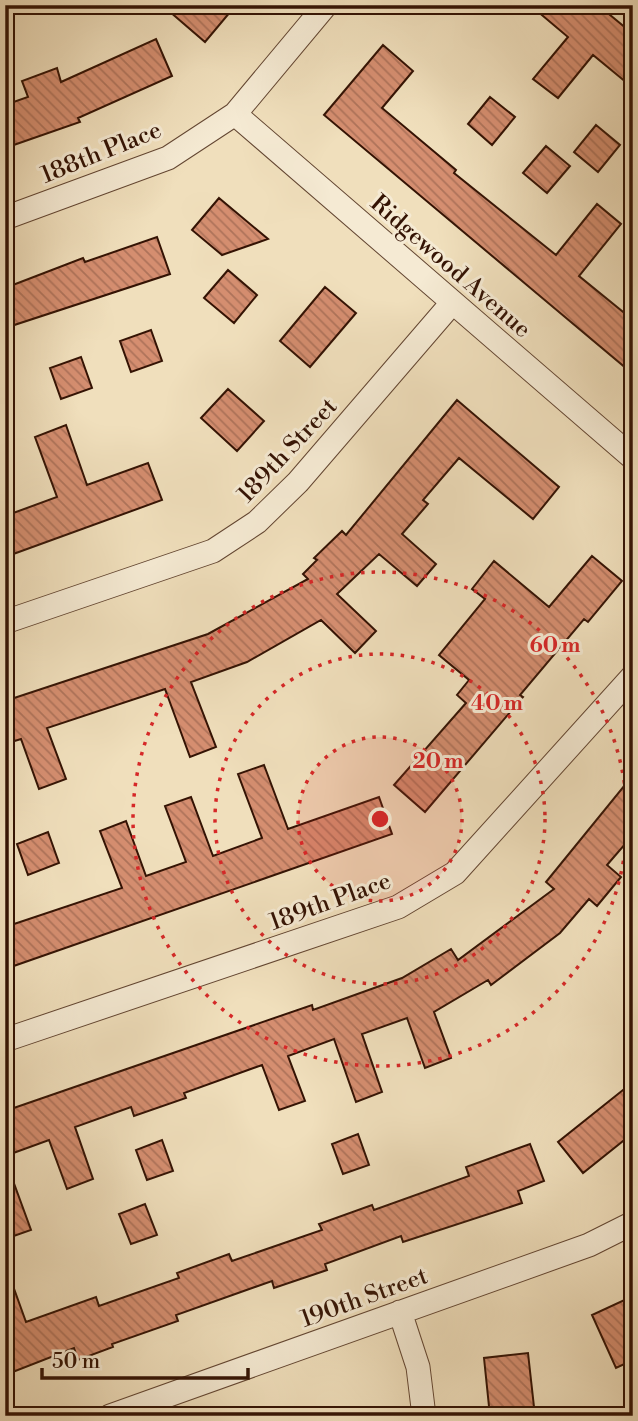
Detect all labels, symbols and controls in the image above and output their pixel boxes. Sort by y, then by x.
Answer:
street label: 188th Place [37,115,166,191]
street label: Ridgewood Avenue [364,189,537,345]
street label: 189th Street [232,392,344,509]
text: 60 m [530,633,580,659]
text: 40 m [471,691,523,717]
text: 20 m [413,749,463,775]
centre of rings [368,807,392,831]
street label: 189th Place [266,866,395,938]
street label: 190th Street [297,1261,433,1335]
scale bar [42,1337,248,1381]
text: 50 m [52,1349,100,1375]

